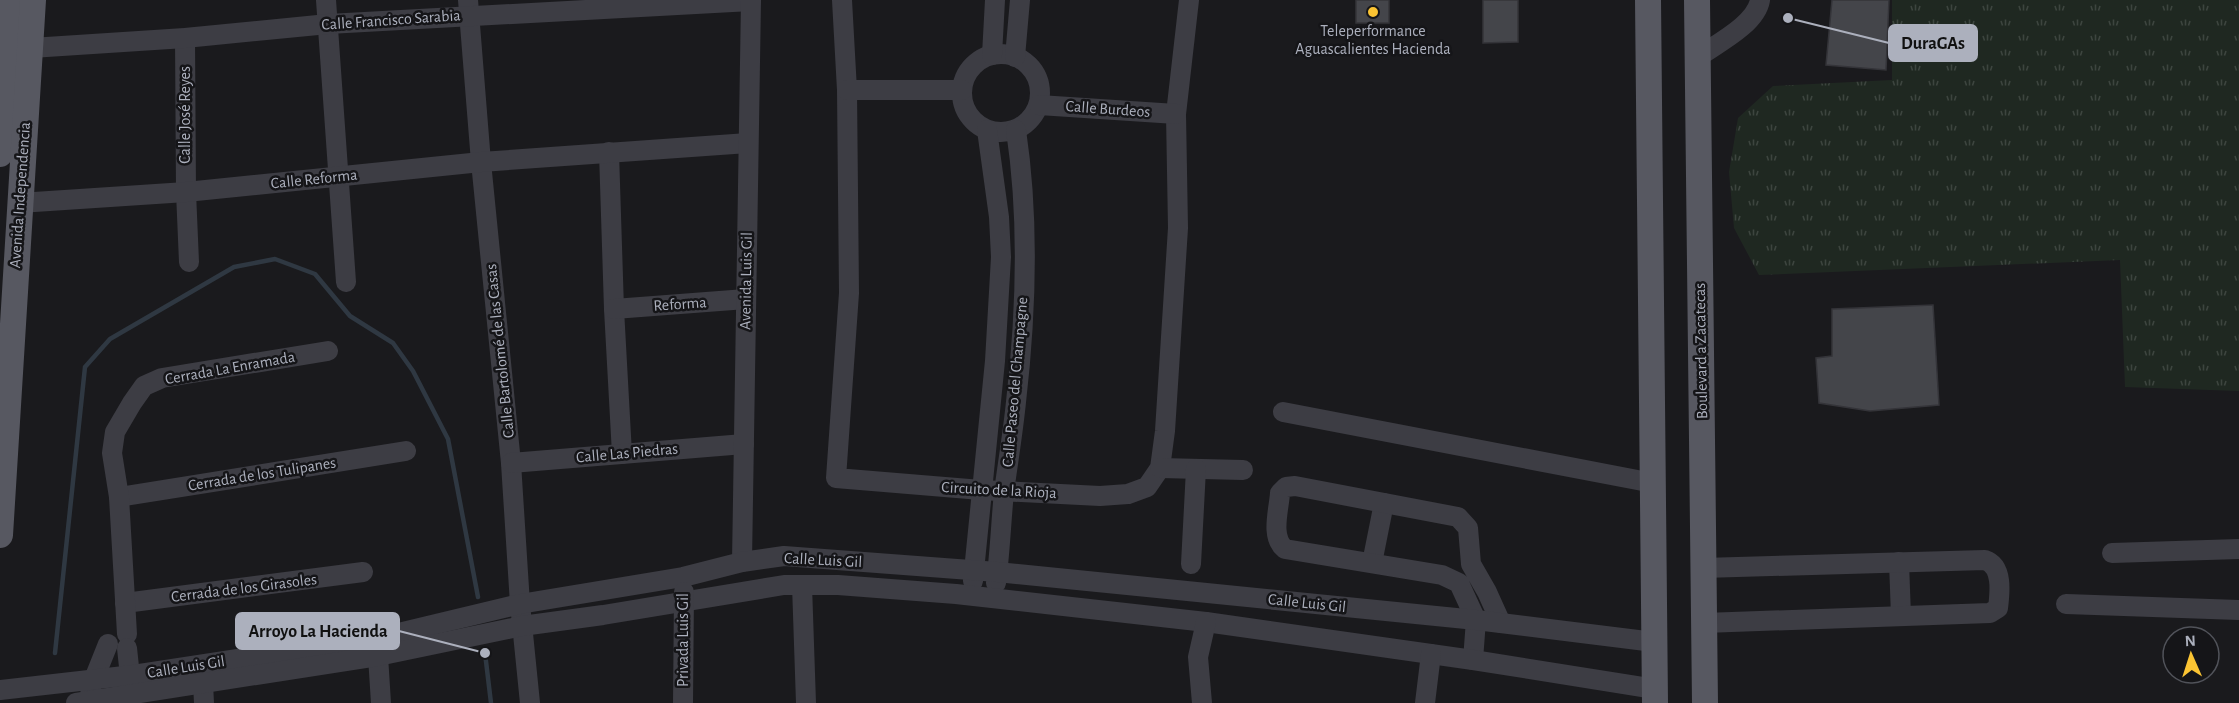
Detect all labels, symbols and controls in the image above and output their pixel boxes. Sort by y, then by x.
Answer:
marker: Teleperformance Aguascalientes Hacienda [1366,5,1380,19]
street label: Calle Francisco Sarabia [321,7,461,33]
place label: Teleperformance Aguascalientes Hacienda [1295,23,1451,57]
callout: DuraGAs [1889,25,1977,61]
text: DuraGAs [1901,35,1965,53]
street label: Calle José Reyes [177,66,194,164]
street label: Calle Burdeos [1065,98,1151,120]
street label: Avenida Independencia [7,121,33,269]
street label: Calle Reforma [270,167,358,191]
street label: Avenida Luis Gil [737,232,755,330]
street label: Calle Bartolomé de las Casas [483,263,517,439]
street label: Boulevard a Zacatecas [1692,283,1710,419]
street label: Reforma [653,294,707,314]
street label: Calle Paseo del Champagne [1000,296,1030,468]
street label: Cerrada La Enramada [164,349,296,387]
street label: Calle Las Piedras [575,441,679,465]
street label: Cerrada de los Tulipanes [187,454,337,494]
street label: Circuito de la Rioja [941,479,1057,502]
street label: Calle Luis Gil [783,550,863,570]
street label: Cerrada de los Girasoles [170,571,318,605]
street label: Calle Luis Gil [1267,591,1347,615]
street label: Privada Luis Gil [675,593,691,687]
callout: Arroyo La Hacienda [236,613,399,649]
text: Arroyo La Hacienda [248,623,388,641]
north arrow [2161,625,2221,685]
text: N [2184,633,2196,649]
street label: Calle Luis Gil [146,653,226,681]

